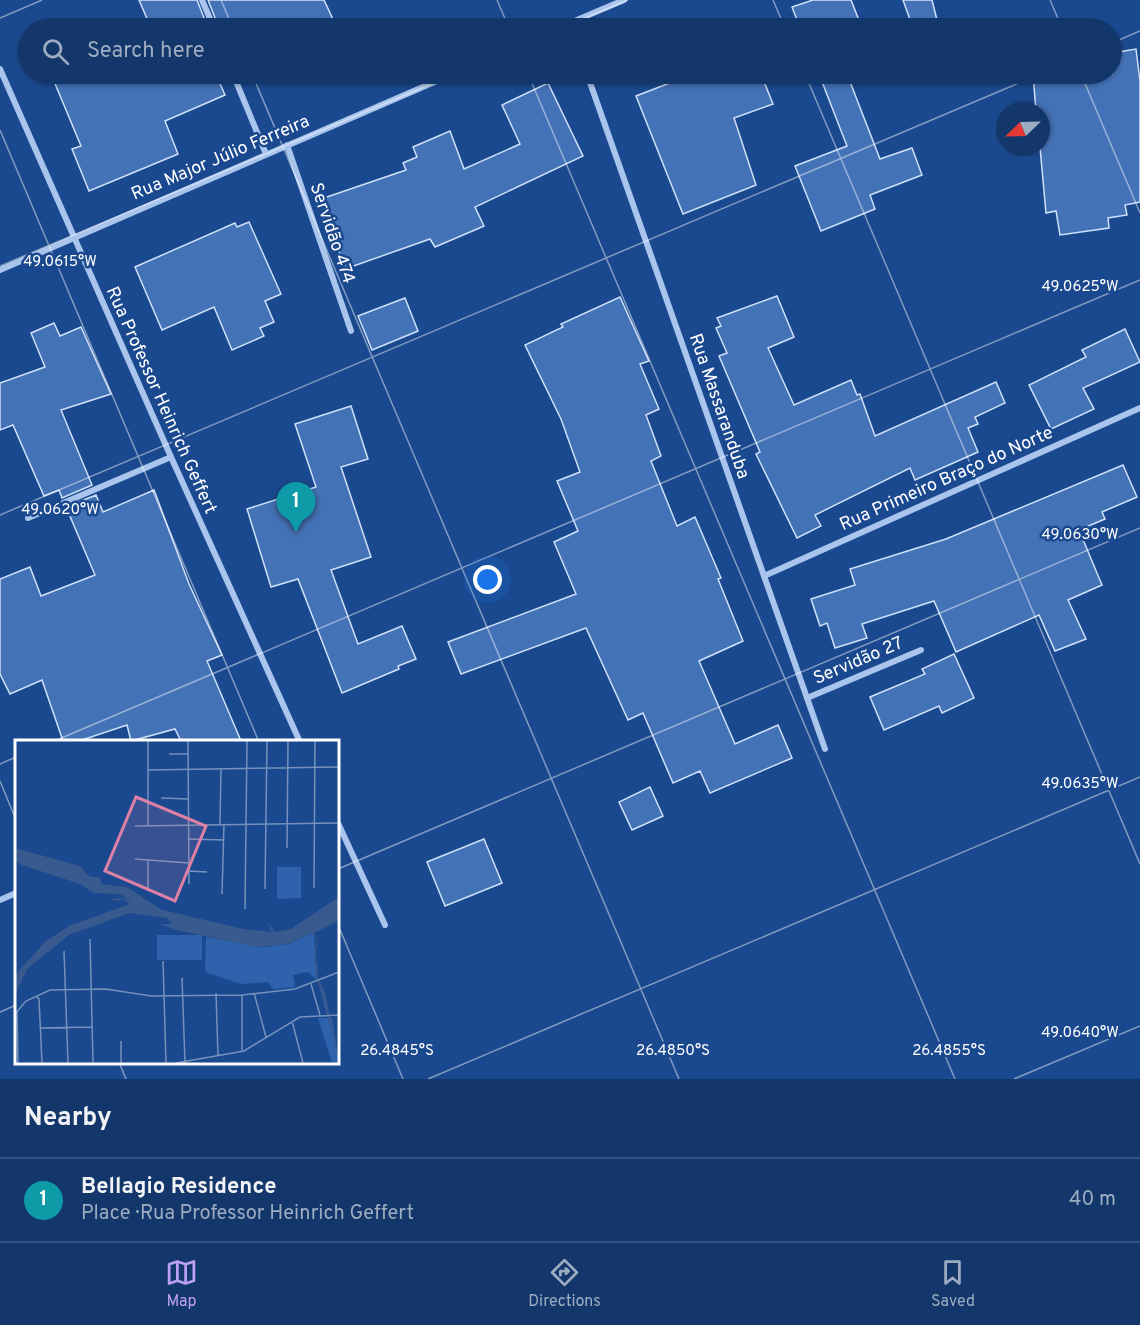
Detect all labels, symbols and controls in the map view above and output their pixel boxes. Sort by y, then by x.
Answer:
search box [18,18,1122,84]
icon: search [39,35,72,68]
text: Search here [87,38,205,65]
north arrow [996,102,1050,156]
street label: Rua Major Júlio Ferreira [128,110,313,206]
street label: Servidão 474 [304,180,360,287]
text: 49.0615°W [23,253,97,272]
text: 49.0625°W [1041,278,1119,297]
street label: Rua Professor Heinrich Geffert [100,283,221,518]
street label: Rua Massaranduba [683,331,754,482]
street label: Rua Primeiro Braço do Norte [836,422,1057,537]
pin: 1 [276,482,316,532]
text: 49.0620°W [21,501,99,520]
text: 49.0630°W [1041,526,1119,545]
your location [473,565,502,594]
street label: Servidão 27 [810,632,907,691]
inset map [15,740,339,1064]
text: 49.0635°W [1041,775,1119,794]
text: 49.0640°W [1041,1024,1119,1043]
text: 26.4845°S [360,1042,434,1061]
text: 26.4850°S [636,1042,710,1061]
text: 26.4855°S [912,1042,986,1061]
text: Nearby [24,1102,112,1135]
text: Bellagio Residence [81,1174,277,1201]
text: 1 [40,1187,48,1213]
text: 40 m [1069,1187,1116,1213]
text: Place · Rua Professor Heinrich Geffert [81,1201,414,1227]
tab: Map [165,1256,198,1312]
tab: Directions [528,1256,601,1312]
tab: Saved [931,1256,975,1312]

